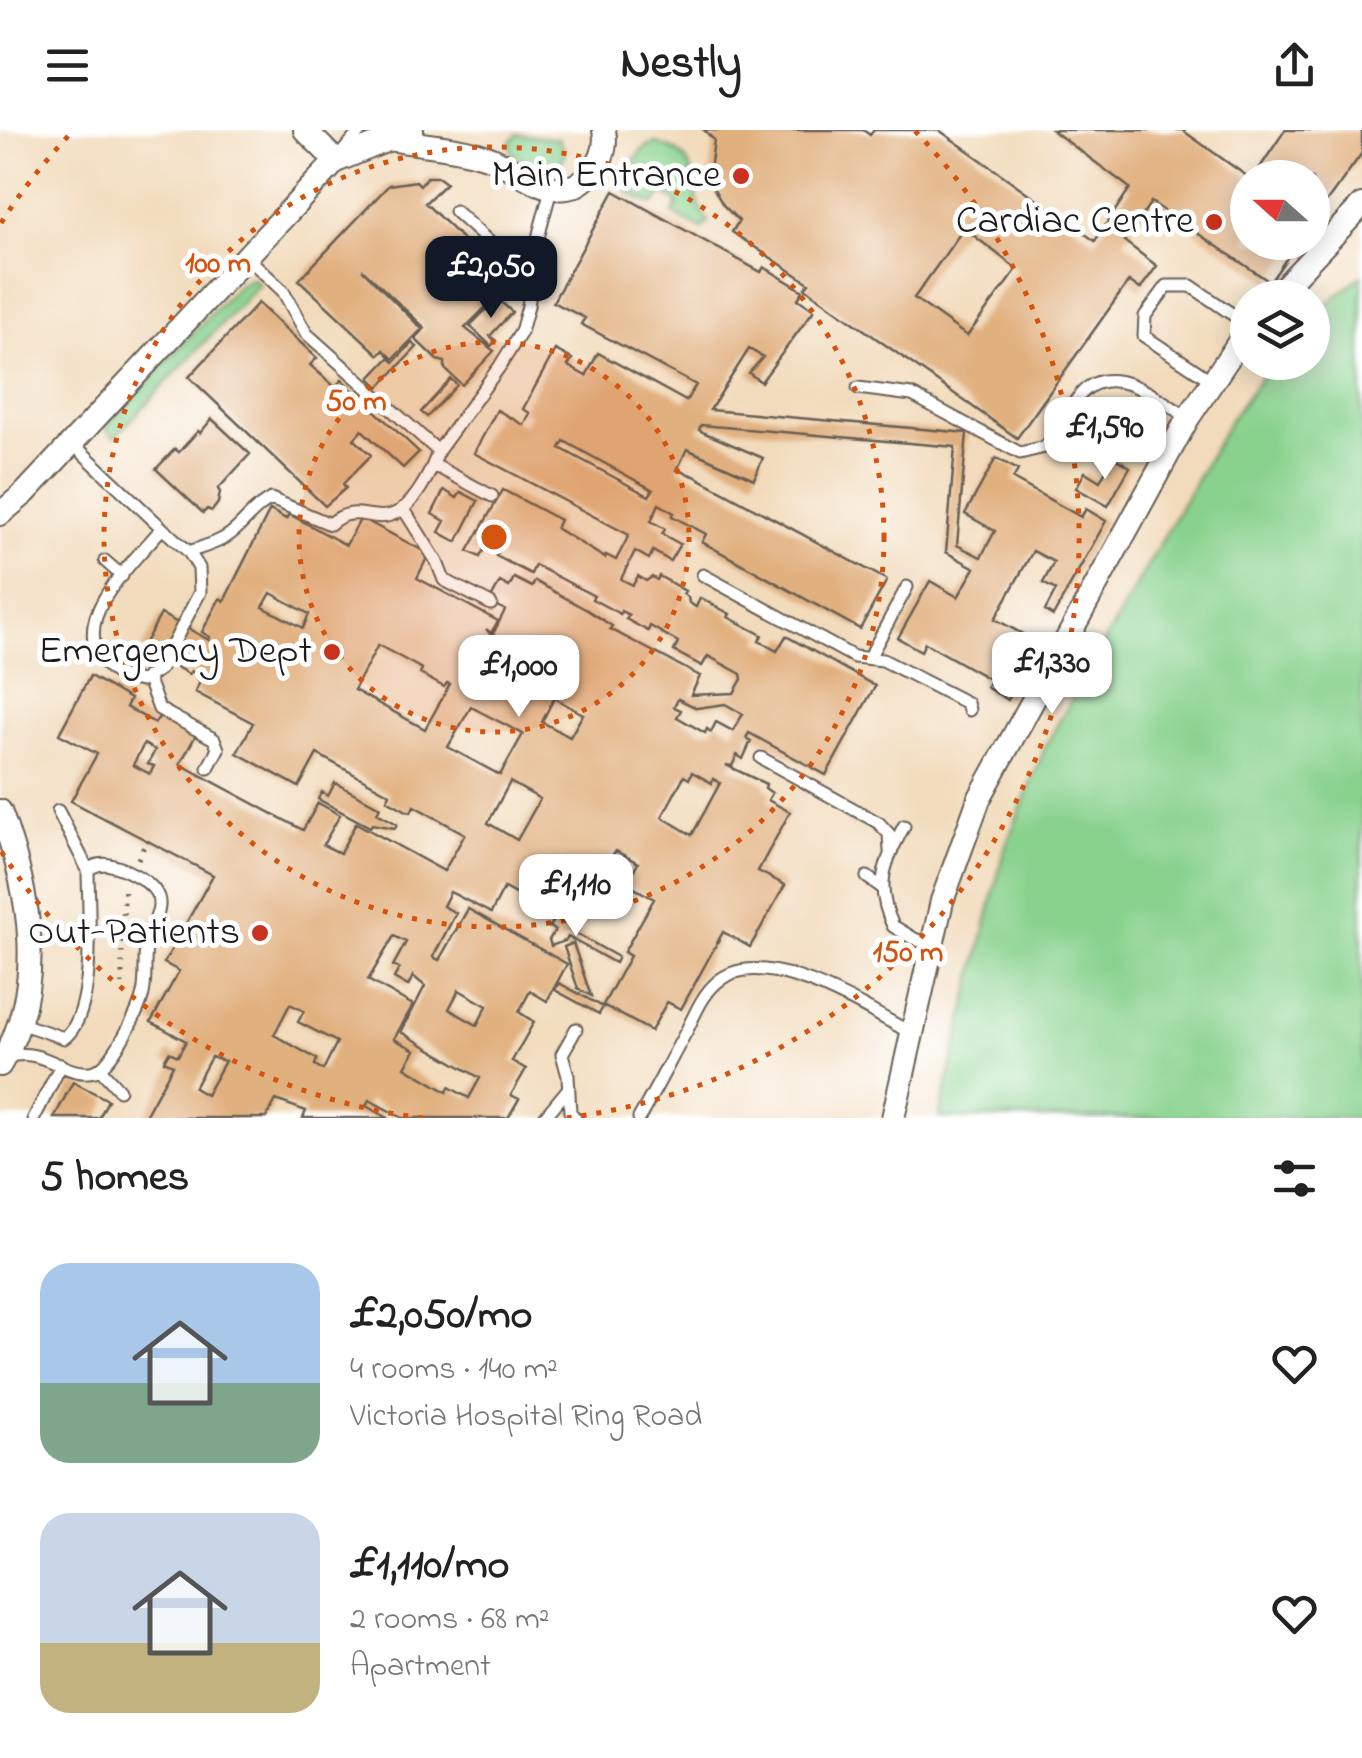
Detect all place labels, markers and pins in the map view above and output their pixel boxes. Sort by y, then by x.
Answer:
place label: Main Entrance [491,147,721,206]
marker: Main Entrance [730,165,752,187]
place label: Cardiac Centre [956,193,1194,252]
marker: Cardiac Centre [1203,211,1225,233]
pin: £2,050 [410,236,572,321]
pin: £1,590 [1024,397,1186,482]
centre of rings [476,519,512,555]
place label: Emergency Dept [38,623,312,682]
pin: £1,330 [971,632,1133,717]
pin: £1,000 [438,635,600,720]
marker: Emergency Dept [321,641,343,663]
pin: £1,110 [495,854,657,939]
place label: Out-Patients [28,904,240,963]
marker: Out-Patients [249,922,271,944]

